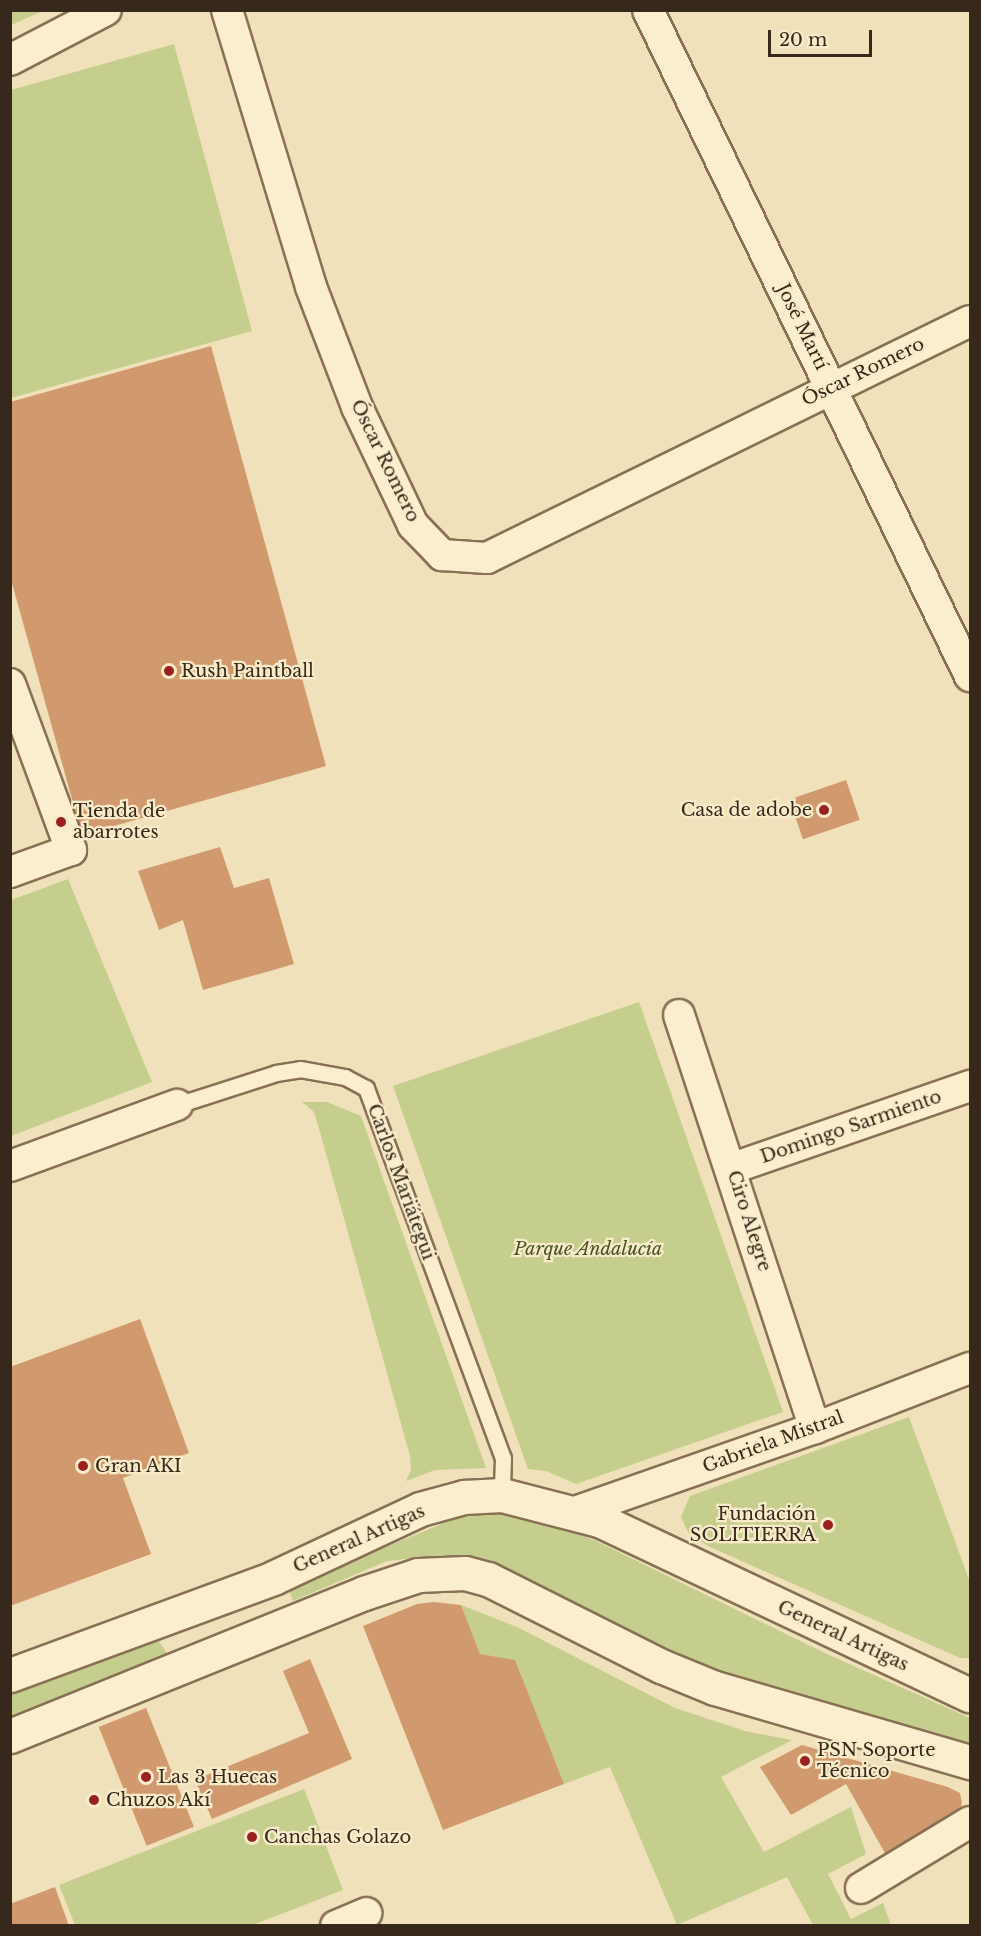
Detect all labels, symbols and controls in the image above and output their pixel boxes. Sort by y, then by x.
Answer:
scale bar [771,18,874,56]
text: 20 m [779,29,827,51]
street label: José Martí [772,280,832,374]
street label: Óscar Romero [798,333,928,411]
street label: Óscar Romero [346,396,424,526]
place label: Rush Paintball [181,660,314,682]
marker: Rush Paintball [162,664,176,678]
place label: Casa de adobe [681,799,812,821]
place label: Tienda de abarrotes [73,801,166,844]
marker: Casa de adobe [817,803,831,817]
marker: Tienda de abarrotes [54,815,68,829]
street label: Domingo Sarmiento [758,1086,944,1168]
street label: Carlos Mariátegui [363,1101,439,1263]
street label: Ciro Alegre [722,1168,776,1274]
park label: Parque Andalucía [513,1238,663,1260]
street label: Gabriela Mistral [700,1406,846,1478]
place label: Gran AKI [95,1455,182,1477]
marker: Gran AKI [76,1459,90,1473]
street label: General Artigas [289,1500,429,1578]
place label: Fundación SOLITIERRA [690,1504,816,1546]
marker: Fundación SOLITIERRA [821,1518,835,1532]
street label: General Artigas [774,1596,912,1676]
place label: PSN Soporte Técnico [817,1740,935,1782]
marker: PSN Soporte Técnico [798,1754,812,1768]
place label: Las 3 Huecas [158,1766,277,1788]
marker: Las 3 Huecas [139,1770,153,1784]
place label: Chuzos Akí [106,1789,211,1811]
marker: Chuzos Akí [87,1793,101,1807]
place label: Canchas Golazo [264,1826,411,1848]
marker: Canchas Golazo [245,1830,259,1844]

